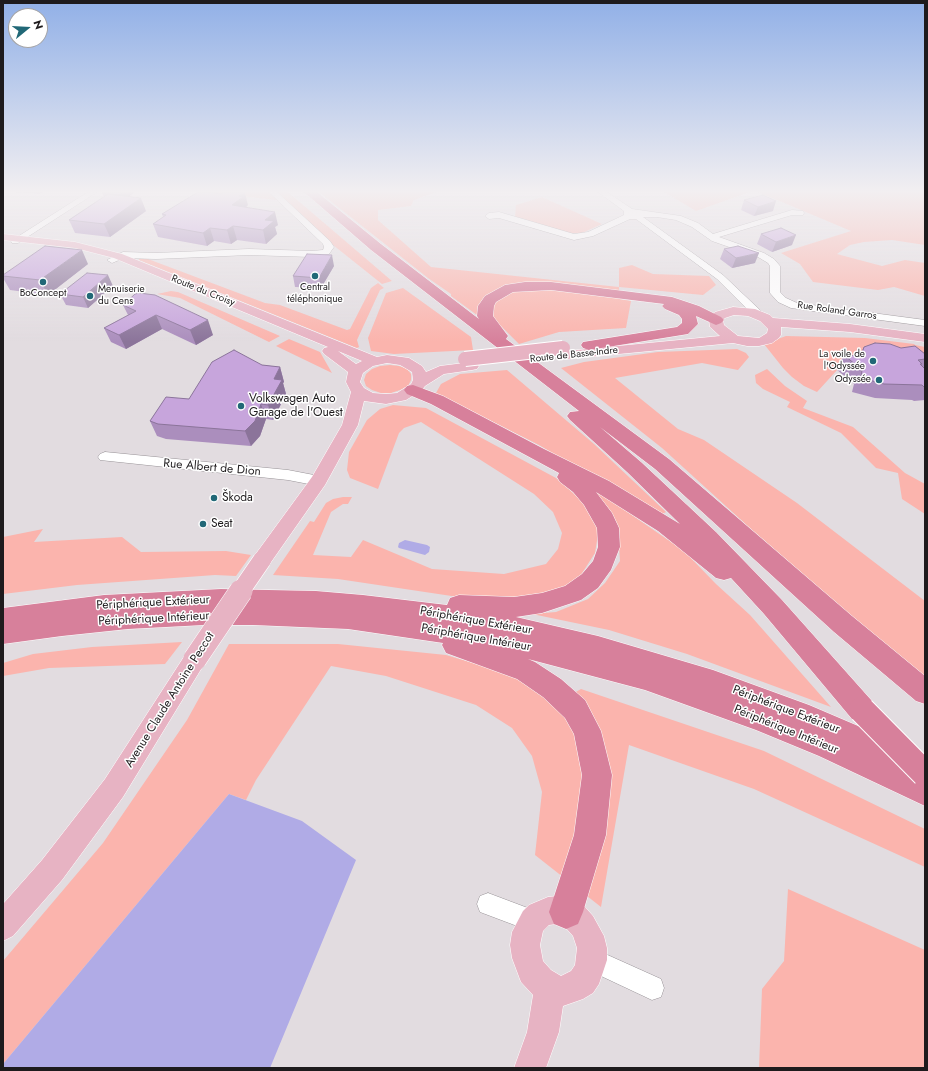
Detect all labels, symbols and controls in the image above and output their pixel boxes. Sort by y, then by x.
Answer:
north arrow [8,8,48,48]
text: N [30,18,47,31]
marker: Central téléphonique [310,271,320,281]
street label: Route du Croisy [170,273,236,309]
marker: BoConcept [38,277,48,287]
place label: Central téléphonique [287,282,343,306]
place label: Menuiserie du Cens [98,284,145,308]
place label: BoConcept [20,288,66,300]
marker: Menuiserie du Cens [85,291,95,301]
street label: Rue Roland Garros [797,299,877,323]
street label: Route de Basse-Indre [529,344,619,366]
place label: La voile de l'Odyssée [819,349,865,372]
marker: La voile de l'Odyssée [868,356,878,366]
place label: Odyssée [835,374,871,386]
marker: Odyssée [874,375,884,385]
place label: Volkswagen Auto Garage de l'Ouest [249,392,343,420]
marker: Volkswagen Auto Garage de l'Ouest [236,401,246,411]
street label: Rue Albert de Dion [163,457,261,479]
place label: Škoda [222,491,253,505]
marker: Škoda [209,493,219,503]
place label: Seat [211,517,232,531]
marker: Seat [198,519,208,529]
street label: Périphérique Extérieur [96,593,210,613]
street label: Périphérique Extérieur [419,604,533,638]
street label: Périphérique Intérieur [98,609,210,629]
street label: Périphérique Intérieur [420,621,532,655]
street label: Avenue Claude Antoine Peccot [122,630,218,770]
street label: Périphérique Extérieur [730,683,842,737]
street label: Périphérique Intérieur [732,702,840,758]

